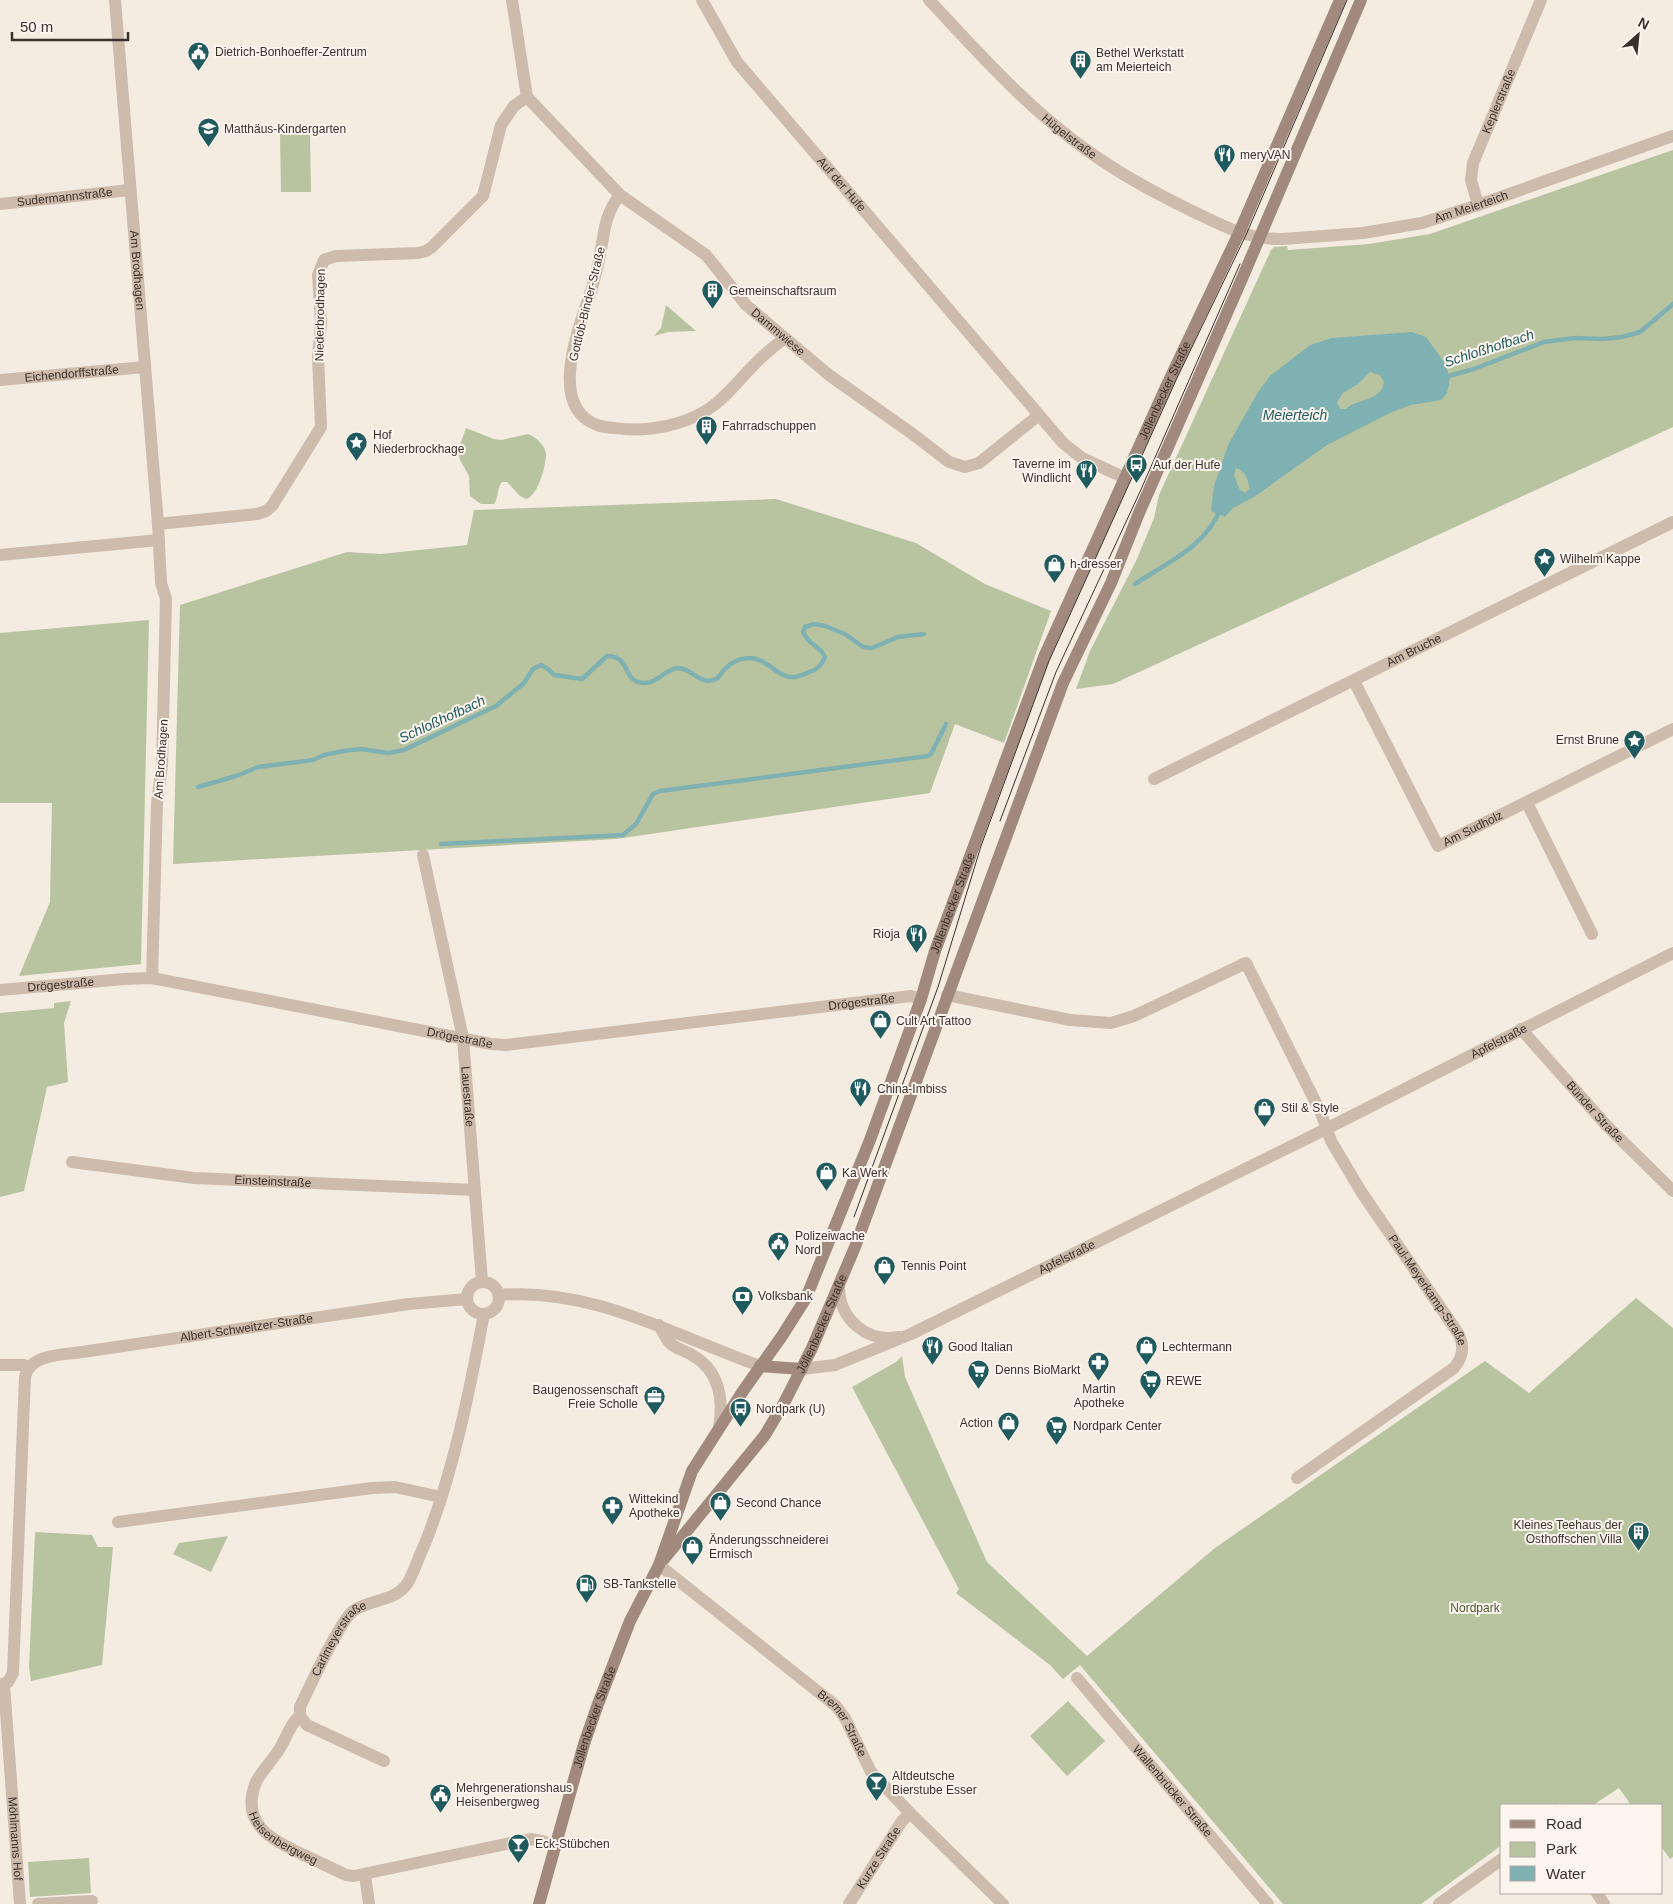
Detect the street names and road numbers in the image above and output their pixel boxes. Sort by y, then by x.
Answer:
street label: Keplerstraße [1479,67,1519,136]
street label: Hügelstraße [1039,111,1100,162]
street label: Auf der Hufe [814,154,869,215]
street label: Sudermannstraße [16,185,114,209]
street label: Am Meierteich [1433,188,1510,226]
street label: Am Brodhagen [127,230,147,311]
street label: Gottlob-Binder-Straße [566,245,608,363]
street label: Niederbrodhagen [312,269,328,361]
street label: Dammwiese [748,305,808,359]
street label: Jöllenbecker Straße [1136,339,1194,442]
street label: Eichendorffstraße [24,362,120,385]
street label: Am Bruche [1384,631,1444,670]
street label: Am Brodhagen [151,719,171,799]
street label: Am Sudholz [1441,808,1505,849]
street label: Jöllenbecker Straße [928,850,978,956]
street label: Drögestraße [27,975,95,995]
street label: Drögestraße [828,991,896,1013]
street label: Apfelstraße [1468,1021,1530,1061]
street label: Drögestraße [426,1025,494,1051]
street label: Lauestraße [458,1066,477,1128]
street label: Bünder Straße [1563,1078,1627,1146]
street label: Einsteinstraße [234,1173,312,1190]
street label: Paul-Meyerkamp-Straße [1386,1232,1469,1347]
street label: Apfelstraße [1036,1237,1098,1277]
street label: Jöllenbecker Straße [793,1272,850,1376]
street label: Albert-Schweitzer-Straße [179,1311,314,1345]
street label: Carlmeyerstraße [309,1598,369,1679]
street label: Jöllenbecker Straße [571,1664,619,1770]
street label: Bremer Straße [815,1687,870,1759]
street label: Wallenbrücker Straße [1130,1742,1215,1840]
street label: Möhlmanns Hof [5,1796,25,1882]
street label: Heisenbergweg [246,1810,320,1867]
street label: Kurze Straße [854,1824,904,1891]

